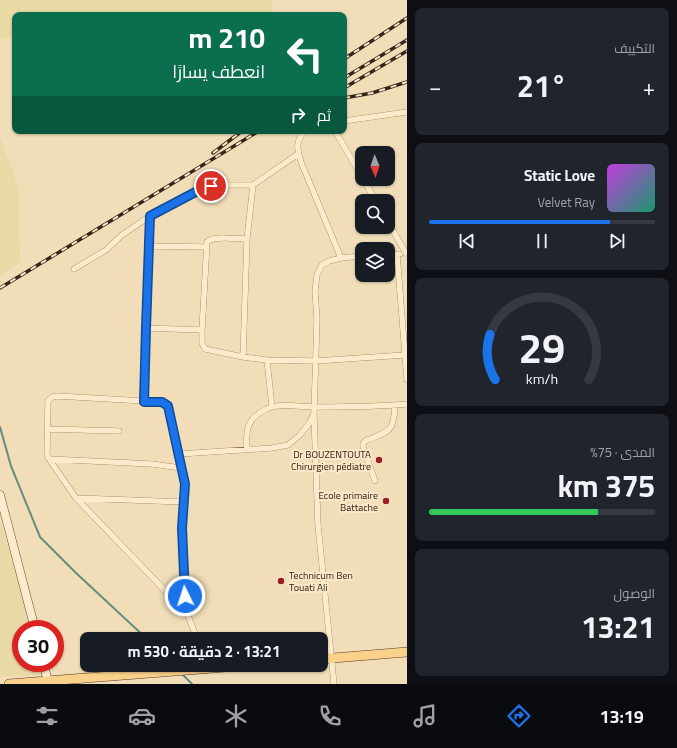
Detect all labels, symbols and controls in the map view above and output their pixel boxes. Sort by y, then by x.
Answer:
text: 210 m [188,12,265,64]
icon: left [279,28,331,80]
text: التكييف [614,36,655,60]
text: انعطف يسارًا [172,55,265,88]
text: 21° [517,58,567,114]
text: − [429,66,441,108]
text: + [643,66,655,108]
text: ثم [317,101,331,130]
icon: right [287,104,309,126]
north arrow [355,146,395,186]
map controls [355,146,395,282]
text: Static Love [524,161,595,190]
pin [194,169,228,203]
icon: arrive [200,175,222,197]
text: Velvet Ray [537,190,595,214]
button: search [355,194,395,234]
icon: previous [456,230,478,252]
icon: pause [531,230,553,252]
icon: next [606,230,628,252]
button: layers [355,242,395,282]
text: 29 [519,309,565,387]
text: km/h [526,365,558,392]
text: المدى · 75% [590,440,655,464]
place label: Dr BOUZENTOUTA Chirurgien pédiatre [291,445,371,476]
marker: Dr BOUZENTOUTA Chirurgien pédiatre [374,455,384,465]
text: 375 km [558,458,655,514]
place label: Ecole primaire Battache [318,486,378,517]
marker: Ecole primaire Battache [381,496,391,506]
place label: Technicum Ben Touati Ali [289,566,353,597]
position arrow [164,575,206,617]
marker: Technicum Ben Touati Ali [276,576,286,586]
text: الوصول [614,581,655,605]
text: 13:21 [581,599,655,655]
speed limit sign: 30 [12,620,64,672]
text: 13:21 · 2 دقيقة · 530 m [128,637,280,666]
text: 13:19 [599,700,644,733]
icon: filters [33,702,61,730]
icon: car [128,702,156,730]
icon: climate [222,702,250,730]
icon: phone [316,702,344,730]
icon: music [411,702,439,730]
icon: directions [505,702,533,730]

